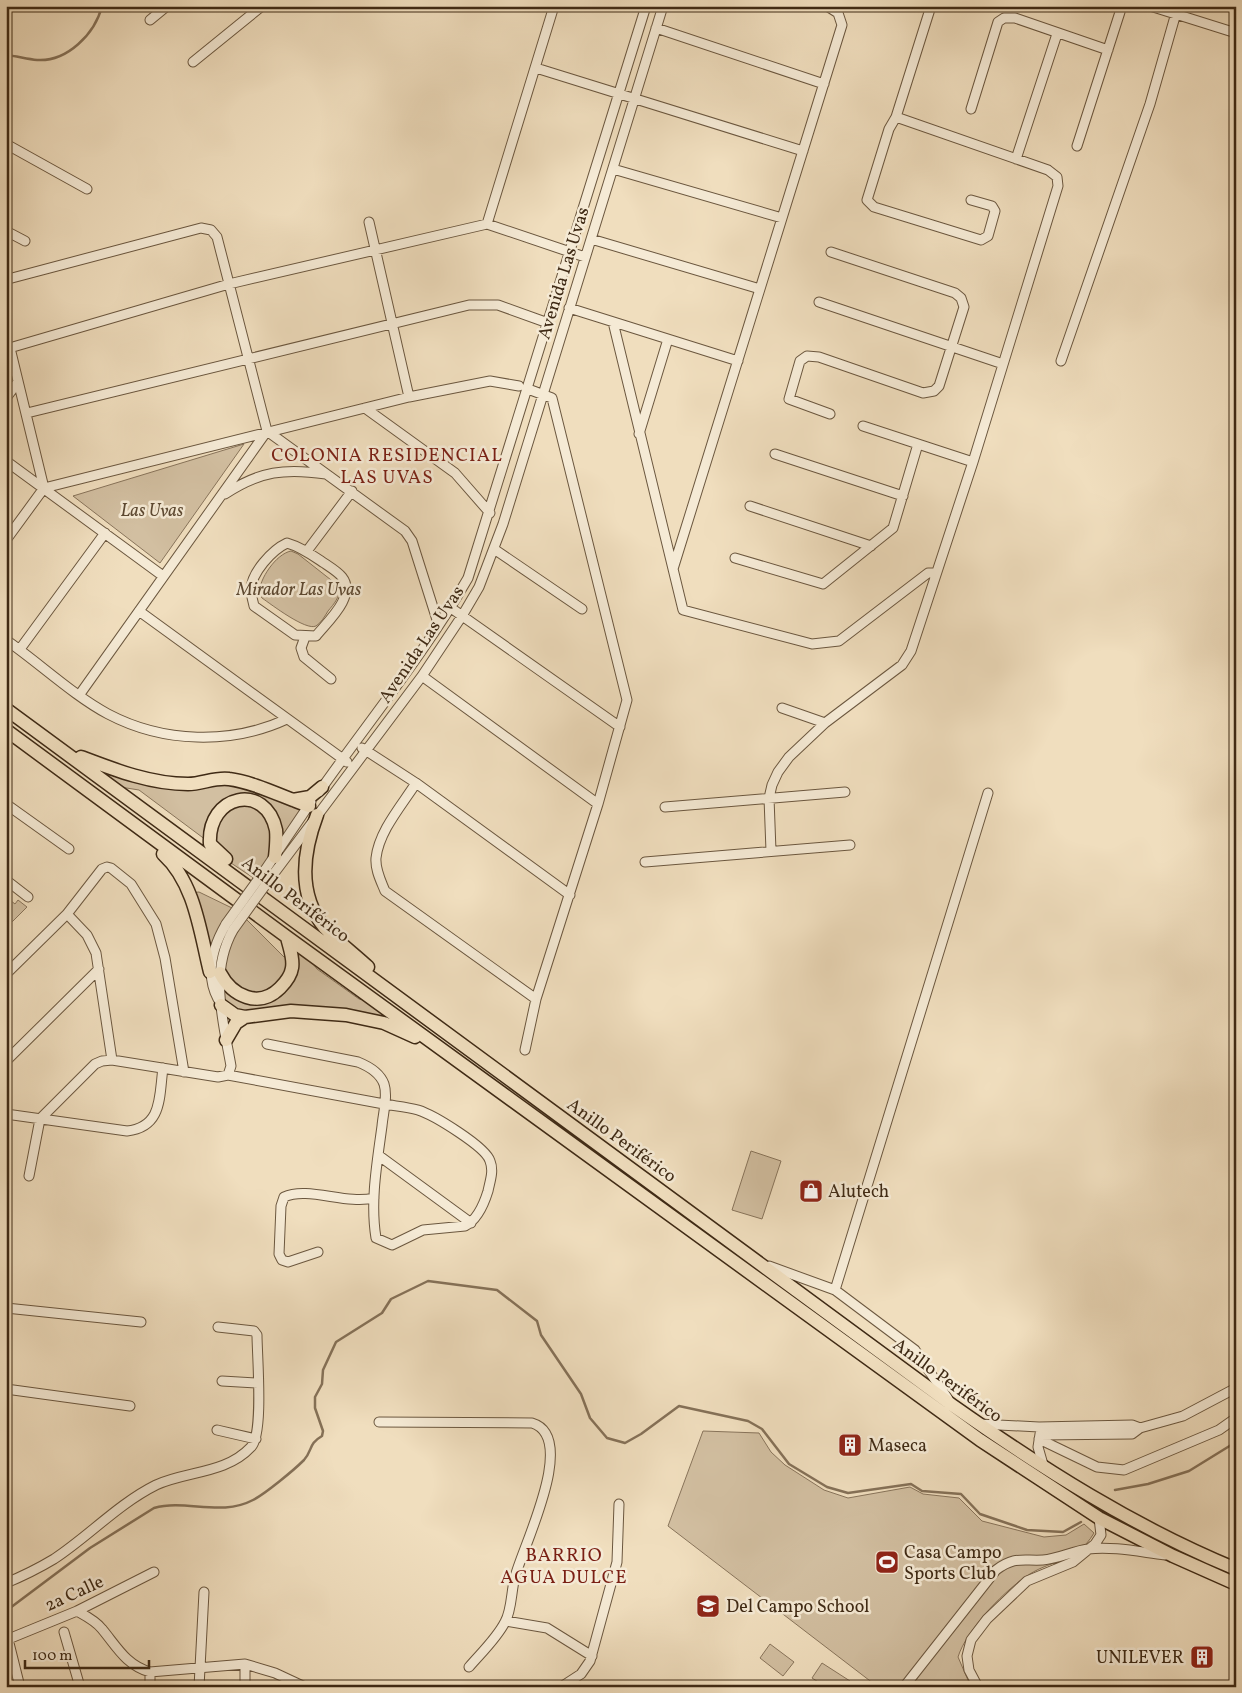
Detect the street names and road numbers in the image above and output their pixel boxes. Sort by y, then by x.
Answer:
street label: Avenida Las Uvas [532,204,596,343]
street label: Avenida Las Uvas [374,581,471,709]
street label: Anillo Periférico [236,851,354,949]
street label: Anillo Periférico [561,1093,681,1189]
street label: Anillo Periférico [887,1333,1007,1429]
street label: 2a Calle [41,1570,108,1619]

